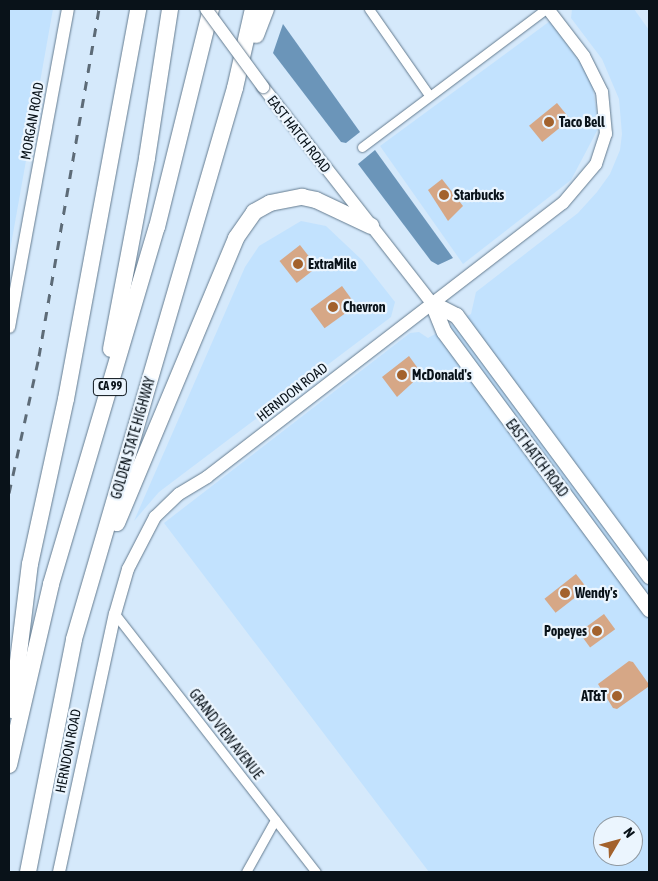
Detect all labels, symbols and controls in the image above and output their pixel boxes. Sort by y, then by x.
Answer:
street label: MORGAN ROAD [17,81,47,161]
street label: EAST HATCH ROAD [264,92,334,176]
place label: Taco Bell [559,114,605,130]
marker: Taco Bell [543,116,555,128]
place label: Starbucks [454,187,504,203]
marker: Starbucks [438,189,450,201]
place label: ExtraMile [308,256,357,272]
marker: ExtraMile [292,258,304,270]
place label: Chevron [343,299,386,315]
marker: Chevron [327,301,339,313]
street label: HERNDON ROAD [253,359,331,425]
place label: McDonald's [412,367,472,383]
marker: McDonald's [396,369,408,381]
street label: GOLDEN STATE HIGHWAY [108,375,158,501]
road number: CA 99 [92,378,128,397]
street label: EAST HATCH ROAD [502,416,572,500]
place label: Wendy's [575,585,618,601]
marker: Wendy's [559,587,571,599]
place label: Popeyes [544,623,587,639]
marker: Popeyes [591,625,603,637]
street label: GRAND VIEW AVENUE [186,686,266,782]
place label: AT&T [581,688,607,704]
marker: AT&T [611,690,623,702]
street label: HERNDON ROAD [52,708,84,794]
north arrow [593,816,643,866]
text: N [620,824,638,841]

